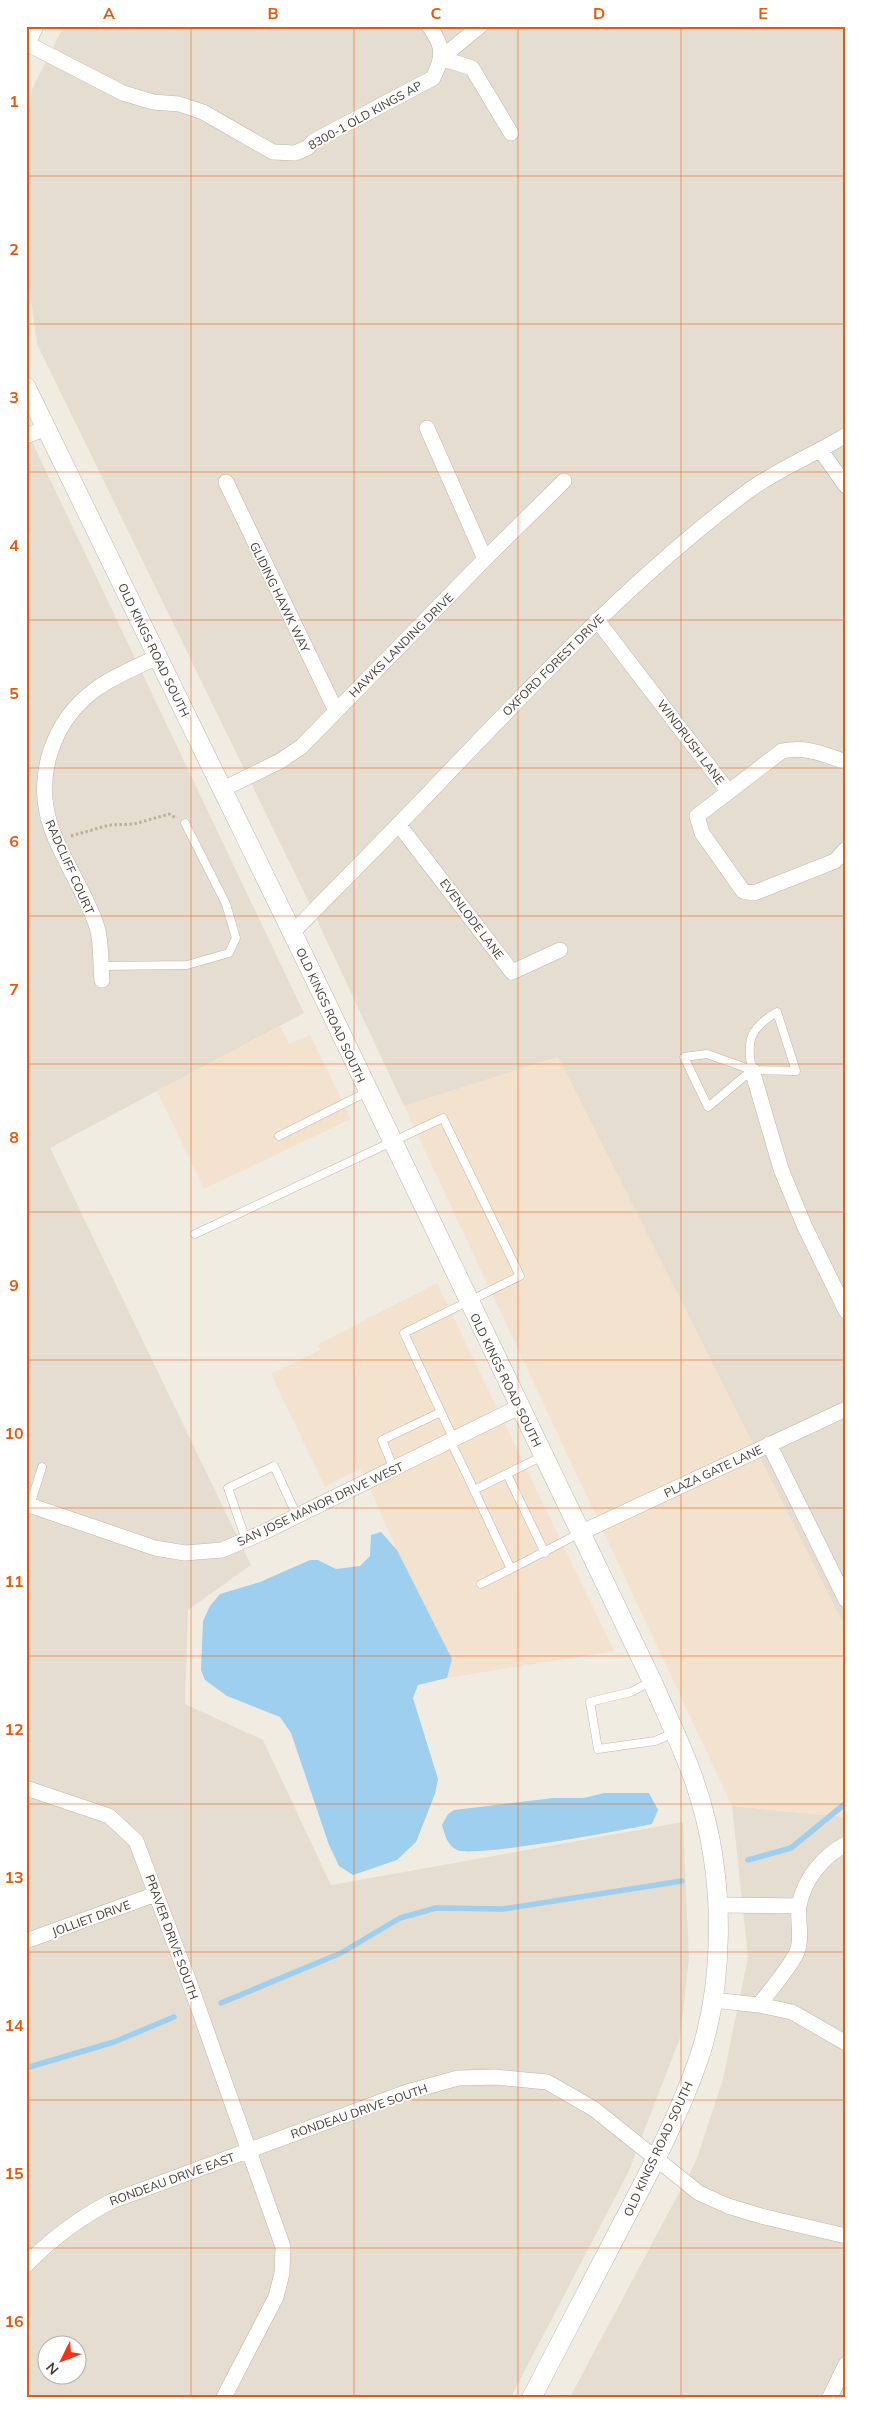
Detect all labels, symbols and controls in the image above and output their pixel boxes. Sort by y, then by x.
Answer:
text: A [103,3,115,23]
text: B [267,3,279,23]
text: C [431,3,442,23]
text: D [593,3,605,23]
text: E [758,3,768,23]
street label: 8300-1 OLD KINGS AP [305,77,425,153]
text: 1 [9,91,19,111]
text: 2 [9,239,19,259]
text: 3 [9,387,19,407]
text: 4 [9,535,19,555]
street label: GLIDING HAWK WAY [247,539,314,655]
street label: OLD KINGS ROAD SOUTH [115,581,193,719]
street label: HAWKS LANDING DRIVE [346,590,456,700]
street label: OXFORD FOREST DRIVE [499,611,607,719]
text: 5 [9,683,19,703]
street label: WINDRUSH LANE [654,697,728,787]
street label: RADCLIFF COURT [42,817,98,917]
text: 6 [9,831,19,851]
street label: EVENLODE LANE [437,876,507,962]
street label: OLD KINGS ROAD SOUTH [293,945,369,1085]
text: 7 [9,979,19,999]
text: 8 [9,1127,19,1147]
text: 9 [9,1275,19,1295]
street label: OLD KINGS ROAD SOUTH [467,1311,545,1449]
text: 10 [4,1423,24,1443]
street label: PLAZA GATE LANE [661,1442,765,1500]
street label: SAN JOSE MANOR DRIVE WEST [234,1458,406,1549]
text: 11 [4,1571,24,1591]
text: 12 [4,1719,24,1739]
text: 13 [4,1867,24,1887]
street label: PRAVER DRIVE SOUTH [142,1872,202,2002]
street label: JOLLIET DRIVE [50,1897,132,1939]
text: 14 [4,2015,24,2035]
street label: OLD KINGS ROAD SOUTH [620,2079,696,2219]
street label: RONDEAU DRIVE SOUTH [289,2080,429,2142]
street label: RONDEAU DRIVE EAST [107,2149,237,2209]
text: 15 [4,2163,24,2183]
text: 16 [4,2311,24,2331]
north arrow [38,2336,88,2386]
text: N [42,2359,63,2379]

